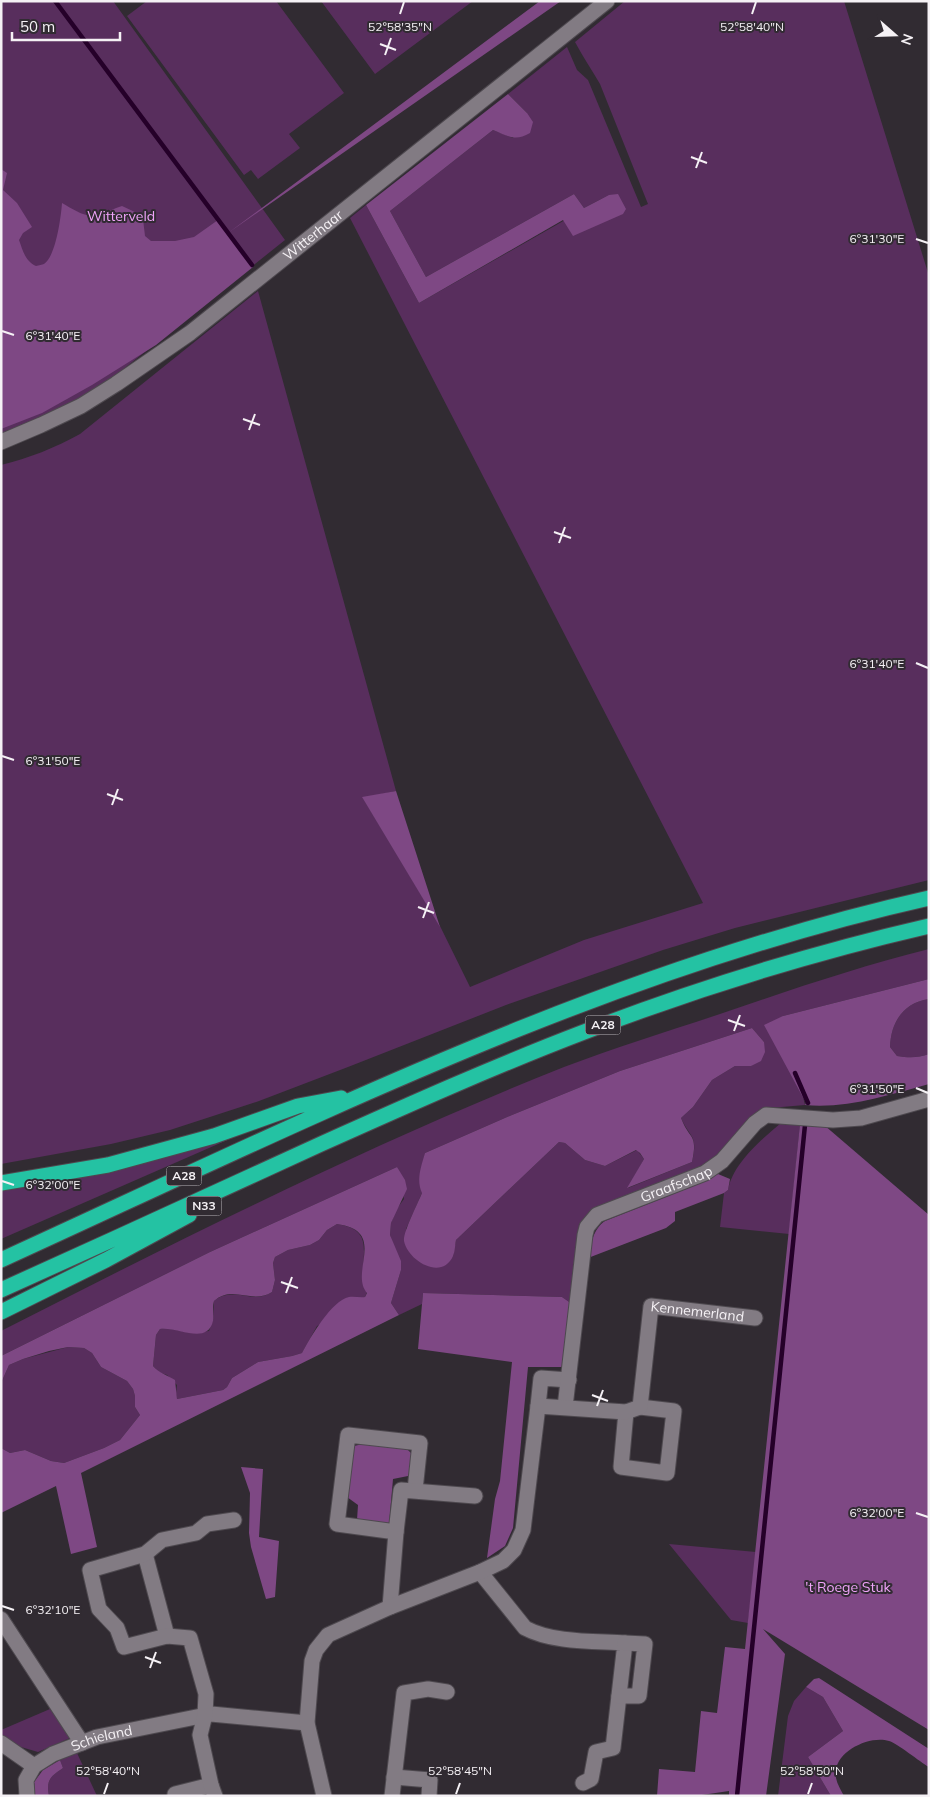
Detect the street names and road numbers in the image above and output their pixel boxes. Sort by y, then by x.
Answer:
street label: Witterhaar [279,205,347,264]
road number: A28 [586,1016,620,1034]
street label: Graafschap [638,1162,716,1206]
road number: A28 [166,1166,202,1186]
road number: N33 [186,1196,222,1216]
street label: Kennemerland [650,1297,745,1326]
street label: Schieland [68,1721,134,1755]

